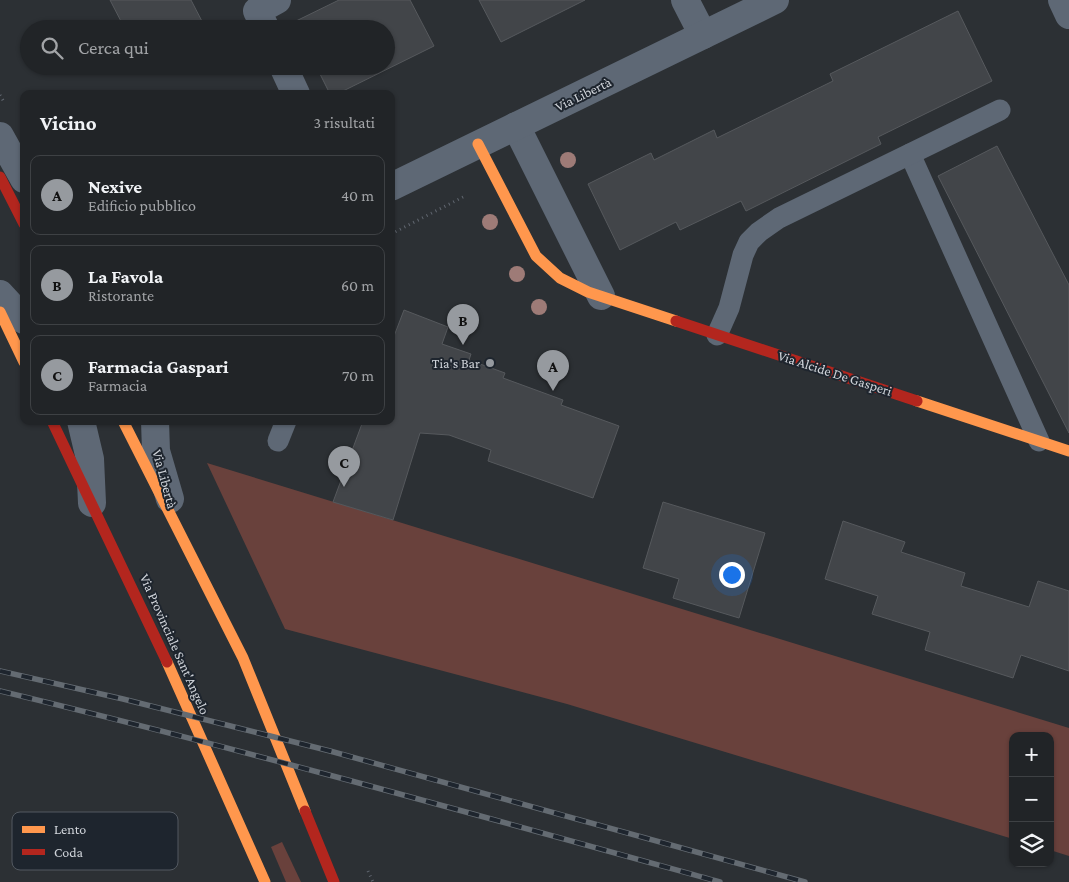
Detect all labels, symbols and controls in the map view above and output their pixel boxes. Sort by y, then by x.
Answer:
search box [20,20,395,75]
icon: search [38,34,66,62]
text: Cerca qui [78,37,149,58]
street label: Via Libertà [552,73,614,114]
text: Vicino [40,111,97,135]
text: 3 risultati [313,114,375,131]
text: Nexive [88,176,142,197]
text: A [52,187,62,204]
text: 40 m [341,187,374,204]
text: Edificio pubblico [88,197,196,214]
text: La Favola [88,266,163,287]
text: B [52,277,62,294]
text: 60 m [341,277,374,294]
text: Ristorante [88,287,154,304]
pin: B [447,304,479,345]
street label: Via Alcide De Gasperi [776,347,894,399]
pin: A [537,350,569,391]
place label: Tia's Bar [432,355,480,371]
text: Farmacia Gaspari [88,356,229,377]
marker: Tia's Bar [484,357,496,369]
text: C [52,367,62,384]
text: 70 m [342,367,374,384]
text: Farmacia [88,377,147,394]
pin: C [328,446,360,487]
street label: Via Libertà [149,448,181,511]
your location [719,562,745,588]
street label: Via Provinciale Sant'Angelo [137,571,213,717]
map controls [1009,732,1054,867]
button: + [1009,732,1054,777]
button: − [1009,777,1054,822]
legend [12,812,178,870]
text: Lento [54,821,86,837]
button: layers [1009,822,1054,867]
text: Coda [54,844,84,860]

